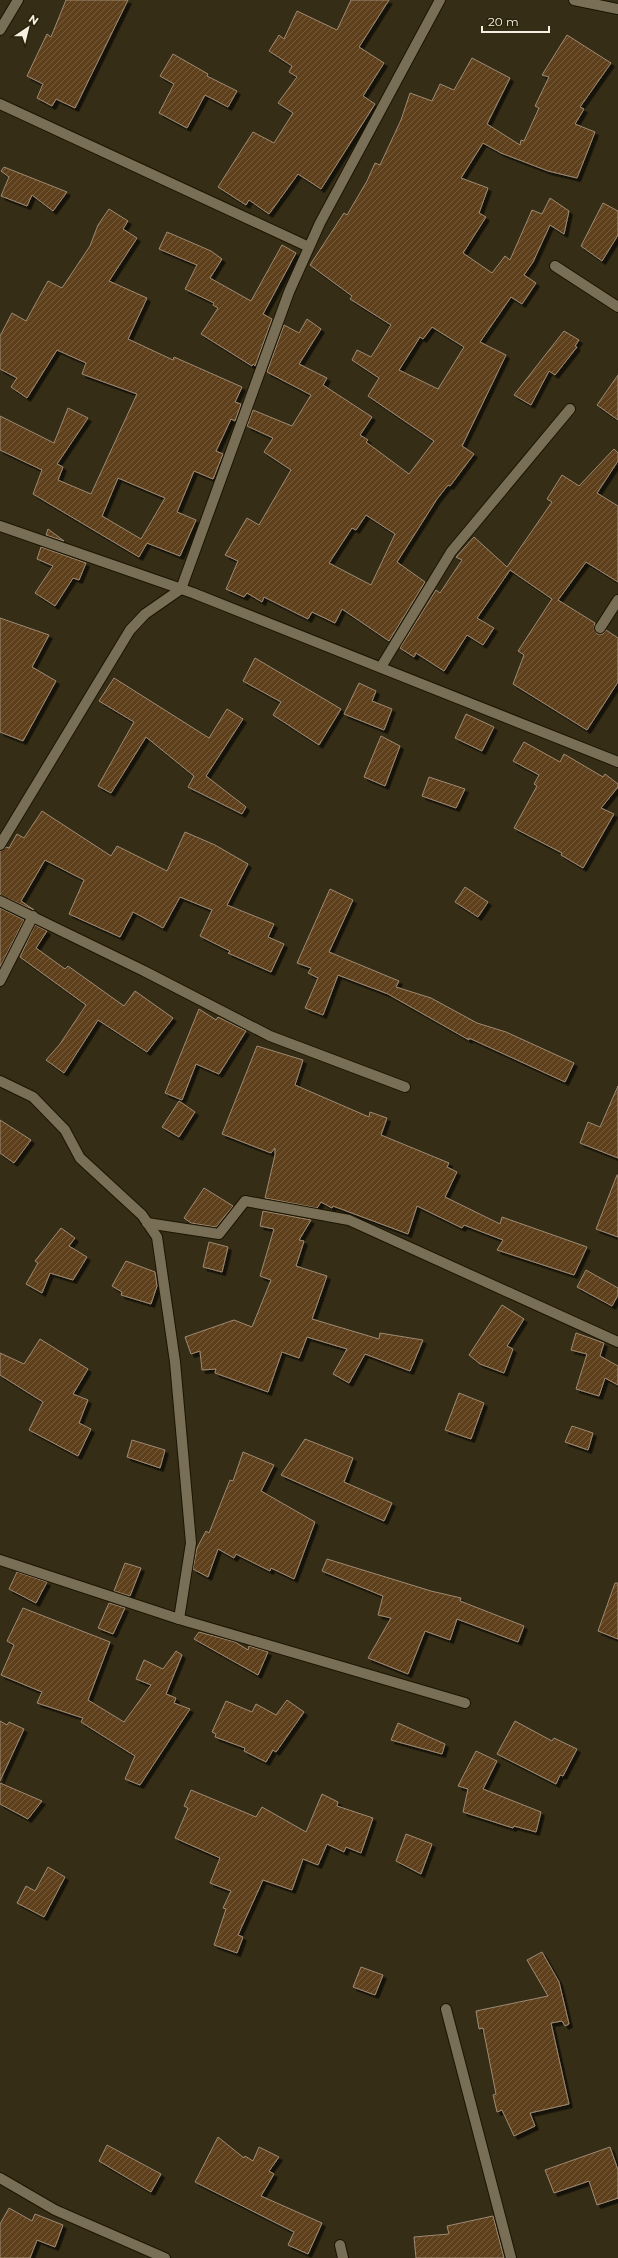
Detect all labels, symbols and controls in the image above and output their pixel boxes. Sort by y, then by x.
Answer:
north arrow [8,8,48,48]
scale bar [482,8,549,34]
text: N [26,12,41,28]
text: 20 m [488,14,519,29]

